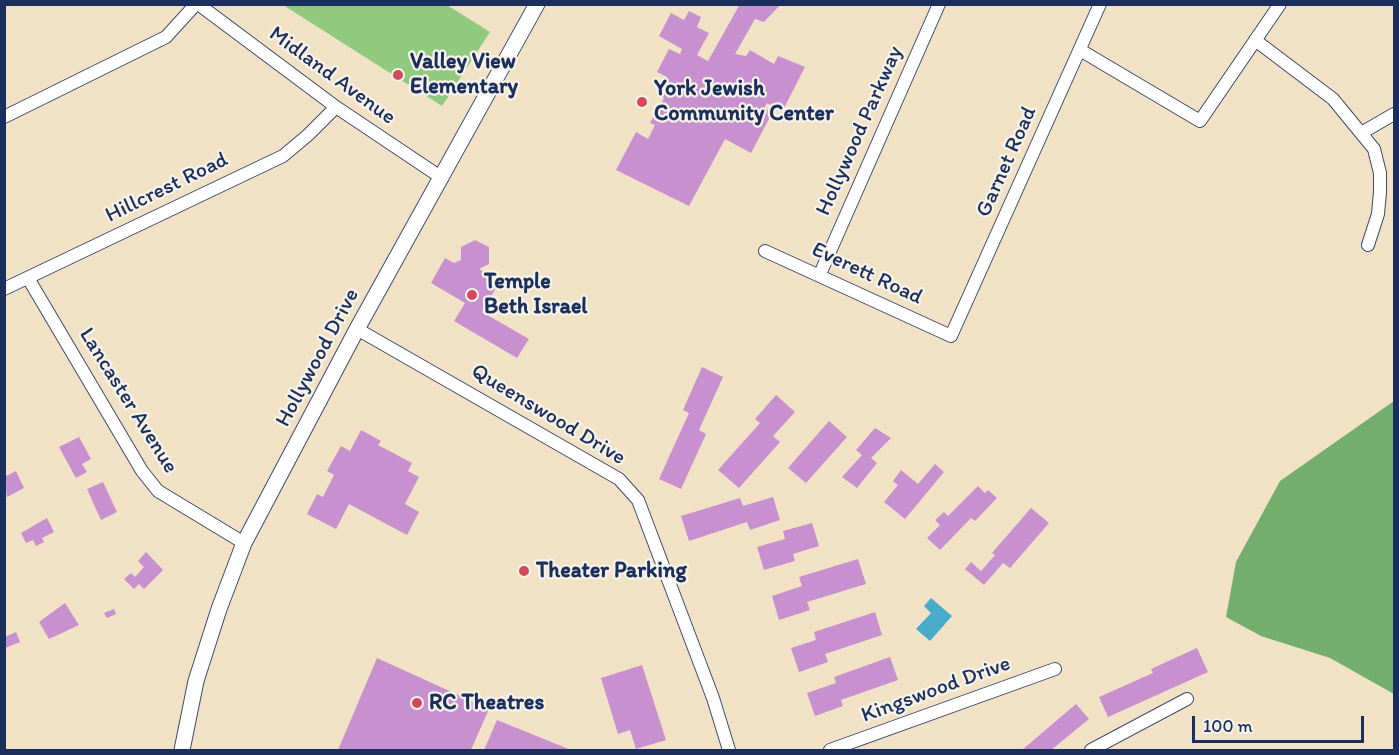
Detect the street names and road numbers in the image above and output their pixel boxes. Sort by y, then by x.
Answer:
street label: Midland Avenue [263,21,401,131]
street label: Hollywood Parkway [811,42,909,220]
street label: Garnet Road [971,103,1043,221]
street label: Hillcrest Road [101,147,233,229]
street label: Everett Road [807,237,927,311]
street label: Hollywood Drive [270,284,366,432]
street label: Lancaster Avenue [73,323,183,479]
street label: Queenswood Drive [466,358,630,472]
street label: Kingswood Drive [858,651,1014,729]

